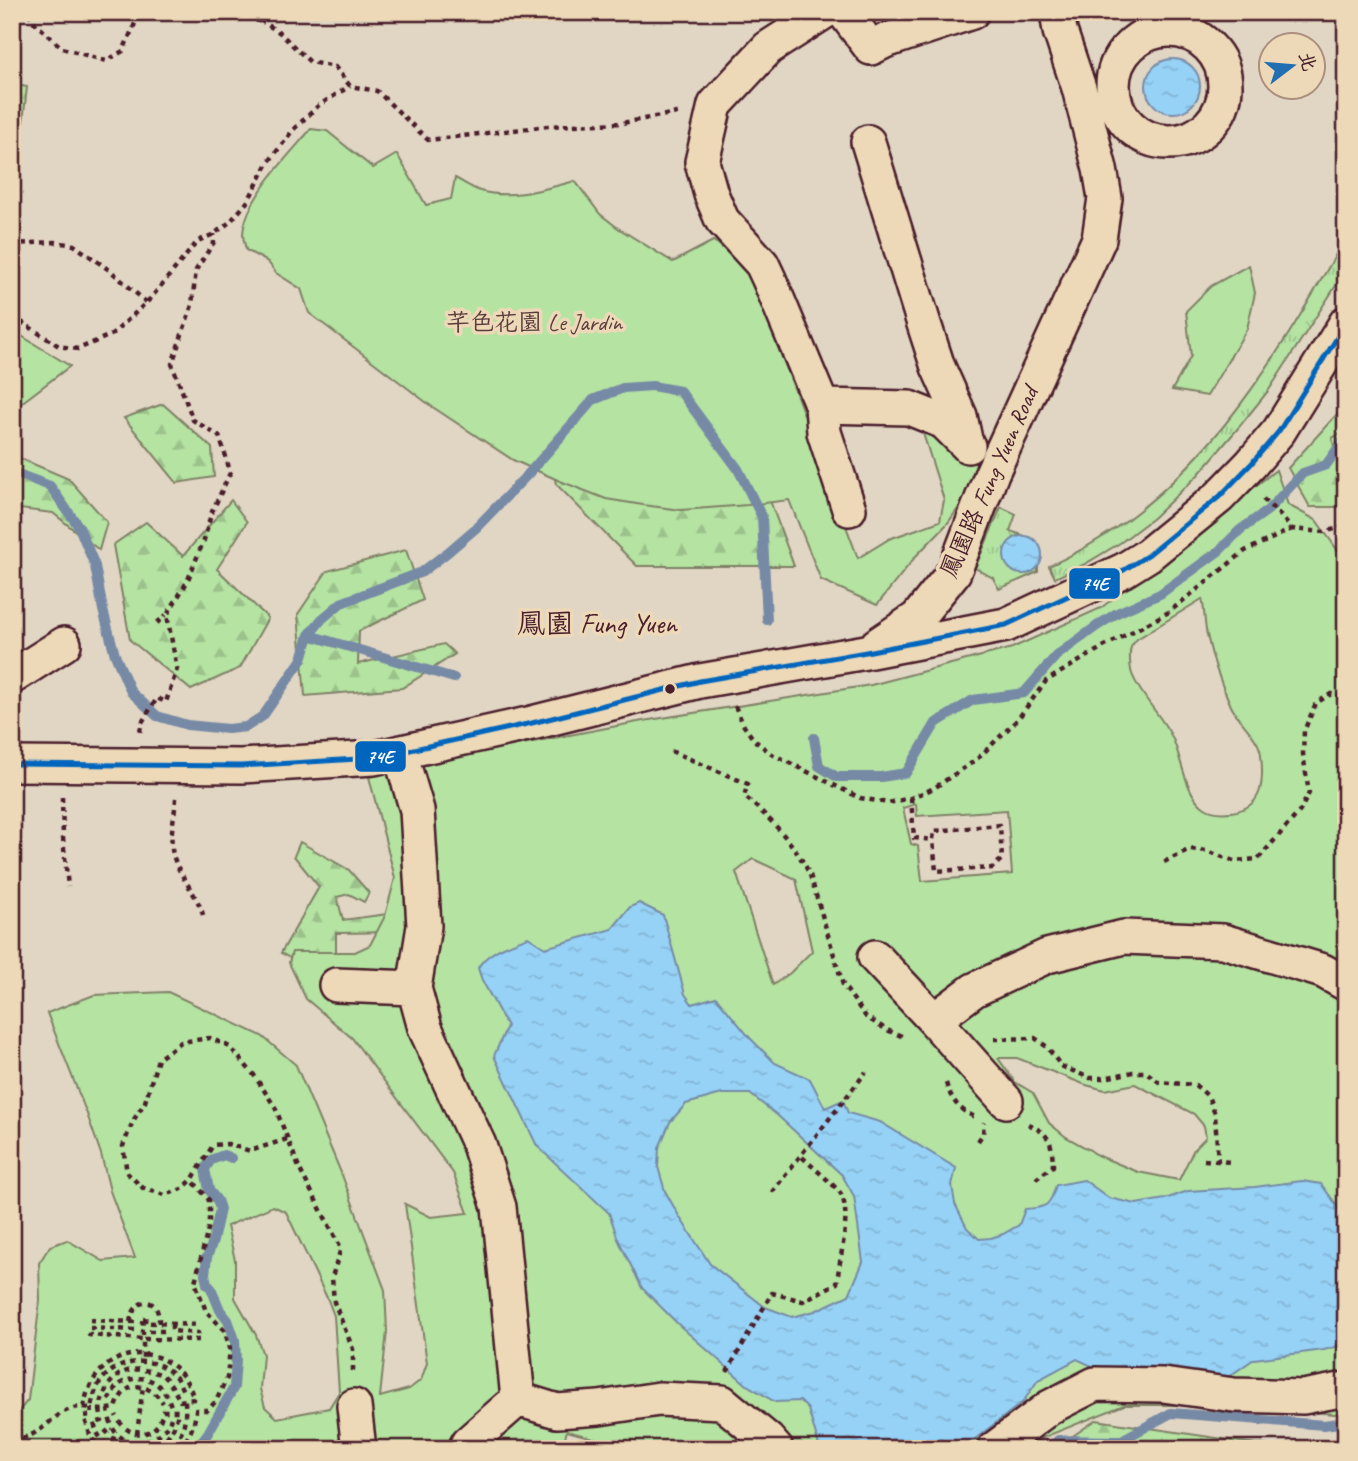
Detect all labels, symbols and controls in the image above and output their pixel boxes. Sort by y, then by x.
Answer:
north arrow [1256,32,1326,102]
text: 北 [1293,49,1322,74]
park label: 芊色花園 Le Jardin [446,307,623,337]
street label: 鳳園路 Fung Yuen Road [933,379,1046,582]
line badge: 74E [1068,567,1121,600]
text: 74E [1081,572,1111,596]
district label: 鳳園 Fung Yuen [517,606,678,641]
unlabelled marker [663,682,677,696]
line badge: 74E [354,740,407,773]
text: 74E [366,745,396,769]

